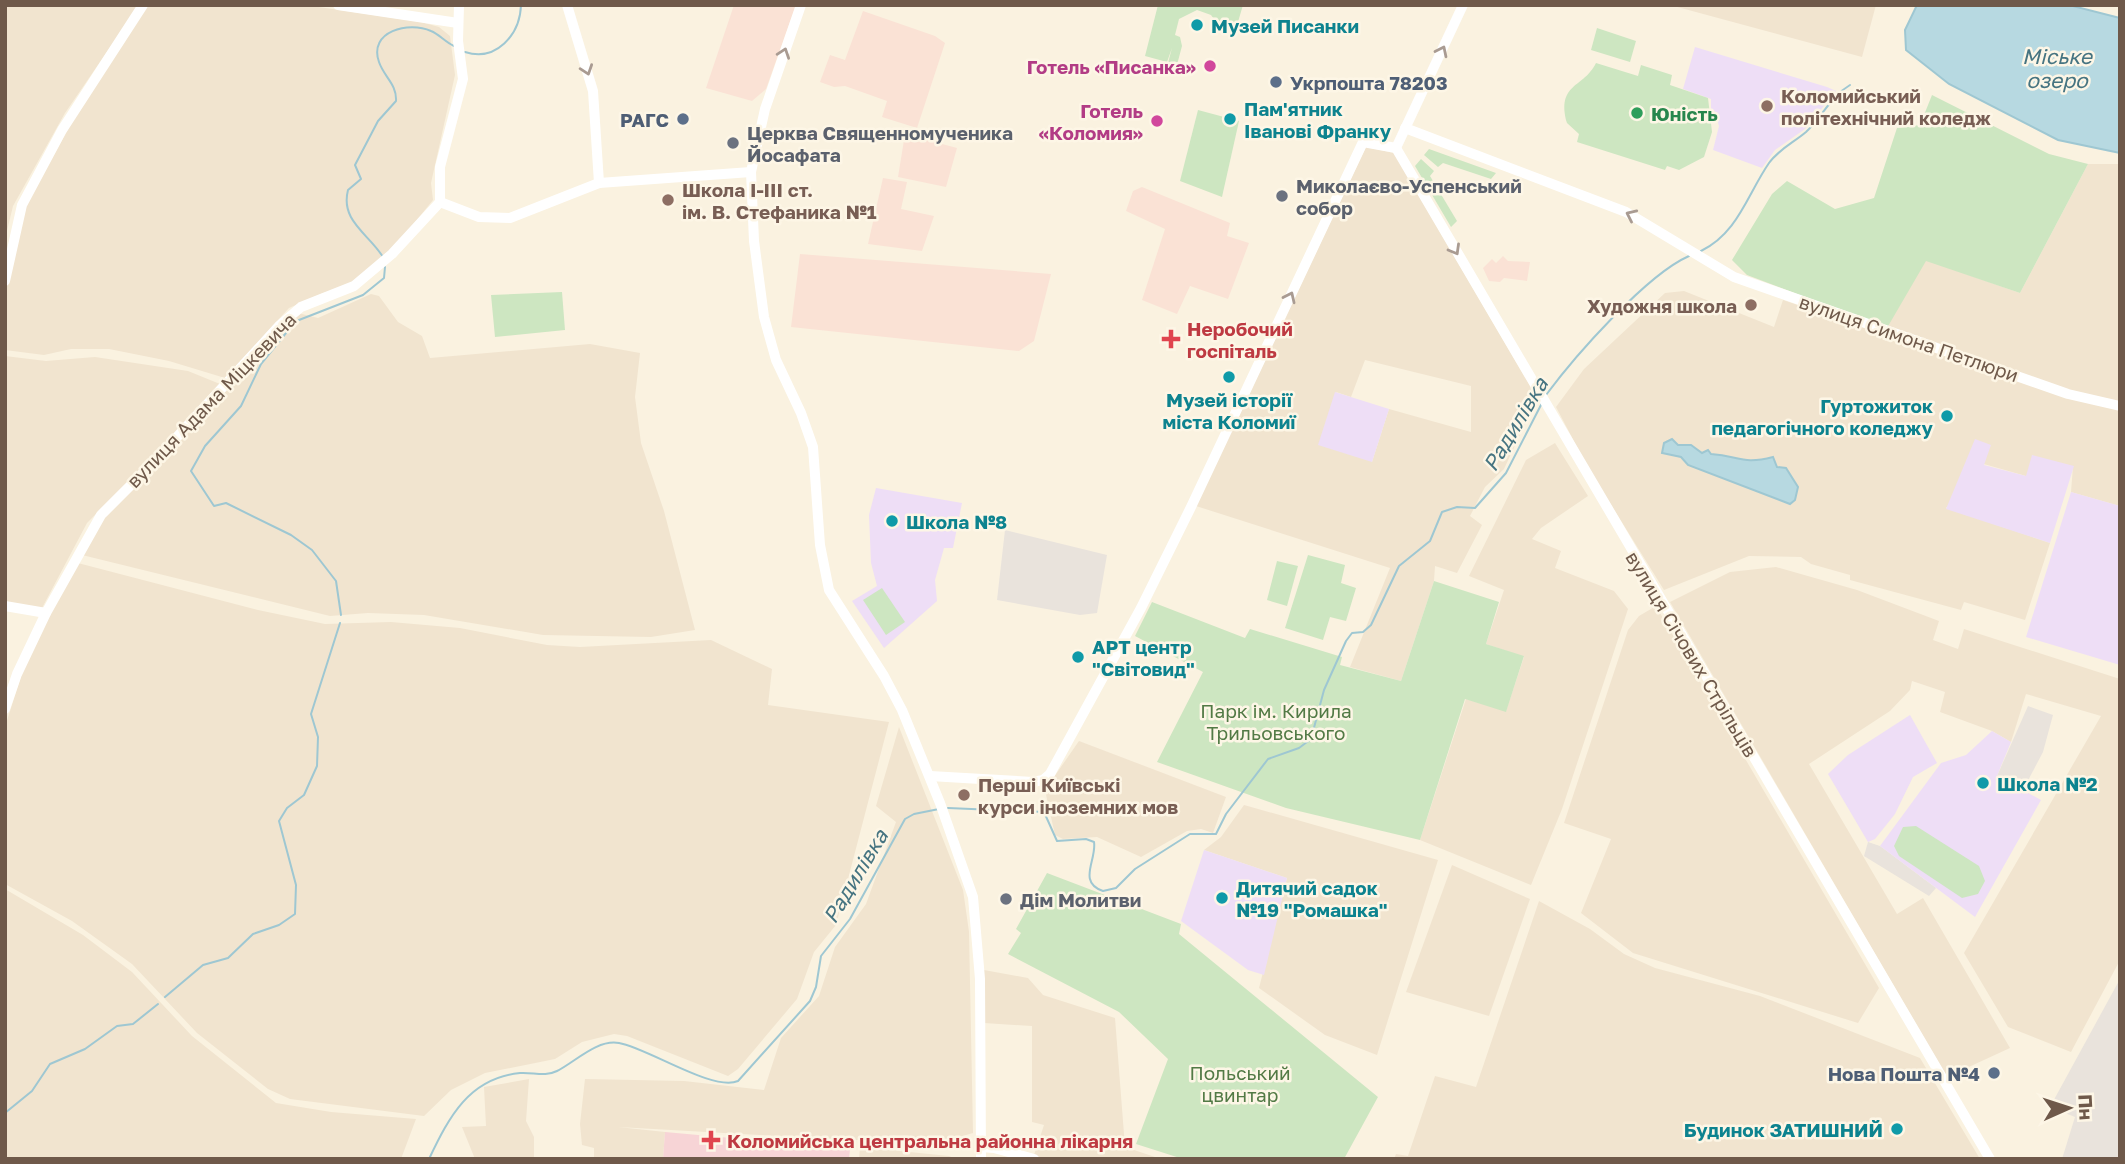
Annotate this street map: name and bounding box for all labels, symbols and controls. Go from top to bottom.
place label: Музей Писанки [1211,14,1359,37]
marker: Музей Писанки [1189,17,1205,33]
water label: Міське озеро [2022,43,2094,93]
one-way arrow [1433,46,1447,58]
one-way arrow [776,47,790,59]
place label: Готель «Писанка» [1027,55,1196,78]
marker: Готель «Писанка» [1202,58,1218,74]
one-way arrow [579,64,593,76]
place label: Укрпошта 78203 [1290,71,1448,94]
marker: Укрпошта 78203 [1268,74,1284,90]
place label: Коломийський політехнічний коледж [1781,84,1991,129]
place label: Пам'ятник Іванові Франку [1244,97,1392,142]
marker: Коломийський політехнічний коледж [1759,98,1775,114]
place label: Готель «Коломия» [1039,99,1144,144]
place label: Юність [1651,102,1718,125]
marker: Юність [1629,105,1645,121]
place label: РАГС [620,108,669,131]
marker: РАГС [675,111,691,127]
marker: Пам'ятник Іванові Франку [1222,111,1238,127]
marker: Готель «Коломия» [1149,113,1165,129]
place label: Церква Священномученика Йосафата [747,121,1013,166]
marker: Церква Священномученика Йосафата [725,135,741,151]
place label: Миколаєво-Успенський собор [1296,174,1522,219]
place label: Школа I-III ст. ім. В. Стефаника №1 [682,178,877,223]
marker: Миколаєво-Успенський собор [1274,188,1290,204]
marker: Школа I-III ст. ім. В. Стефаника №1 [660,192,676,208]
one-way arrow [1626,209,1638,223]
one-way arrow [1447,242,1460,255]
street label: вулиця Симона Петлюри [1796,290,2022,386]
one-way arrow [1282,291,1296,304]
place label: Художня школа [1587,294,1737,317]
marker: Художня школа [1743,297,1759,313]
street label: вулиця Адама Міцкевича [121,308,301,492]
place label: Неробочий госпіталь [1187,317,1293,362]
marker: Неробочий госпіталь [1161,329,1181,349]
marker: Музей історії міста Коломиї [1221,369,1237,385]
water label: Радилівка [1477,371,1554,476]
place label: Музей історії міста Коломиї [1163,388,1297,433]
place label: Гуртожиток педагогічного коледжу [1711,394,1934,439]
marker: Гуртожиток педагогічного коледжу [1939,408,1955,424]
place label: Школа №8 [906,510,1007,533]
marker: Школа №8 [884,513,900,529]
street label: вулиця Січових Стрільців [1621,547,1763,761]
place label: АРТ центр "Світовид" [1092,635,1195,680]
marker: АРТ центр "Світовид" [1070,649,1086,665]
park label: Парк ім. Кирила Трильовського [1200,699,1352,744]
place label: Школа №2 [1997,772,2098,795]
place label: Перші Київські курси іноземних мов [978,773,1178,818]
marker: Школа №2 [1975,775,1991,791]
marker: Перші Київські курси іноземних мов [956,787,972,803]
water label: Радилівка [817,823,894,928]
place label: Дитячий садок №19 "Ромашка" [1236,876,1387,921]
place label: Дім Молитви [1020,888,1141,911]
marker: Дитячий садок №19 "Ромашка" [1214,890,1230,906]
marker: Дім Молитви [998,891,1014,907]
park label: Польський цвинтар [1189,1061,1291,1106]
place label: Нова Пошта №4 [1828,1062,1980,1085]
marker: Нова Пошта №4 [1986,1065,2002,1081]
north arrow [2034,1073,2104,1143]
text: Пн [2074,1094,2099,1121]
place label: Будинок ЗАТИШНИЙ [1684,1118,1883,1141]
marker: Будинок ЗАТИШНИЙ [1889,1121,1905,1137]
place label: Коломийська центральна районна лікарня [727,1129,1133,1152]
marker: Коломийська центральна районна лікарня [701,1130,721,1150]

